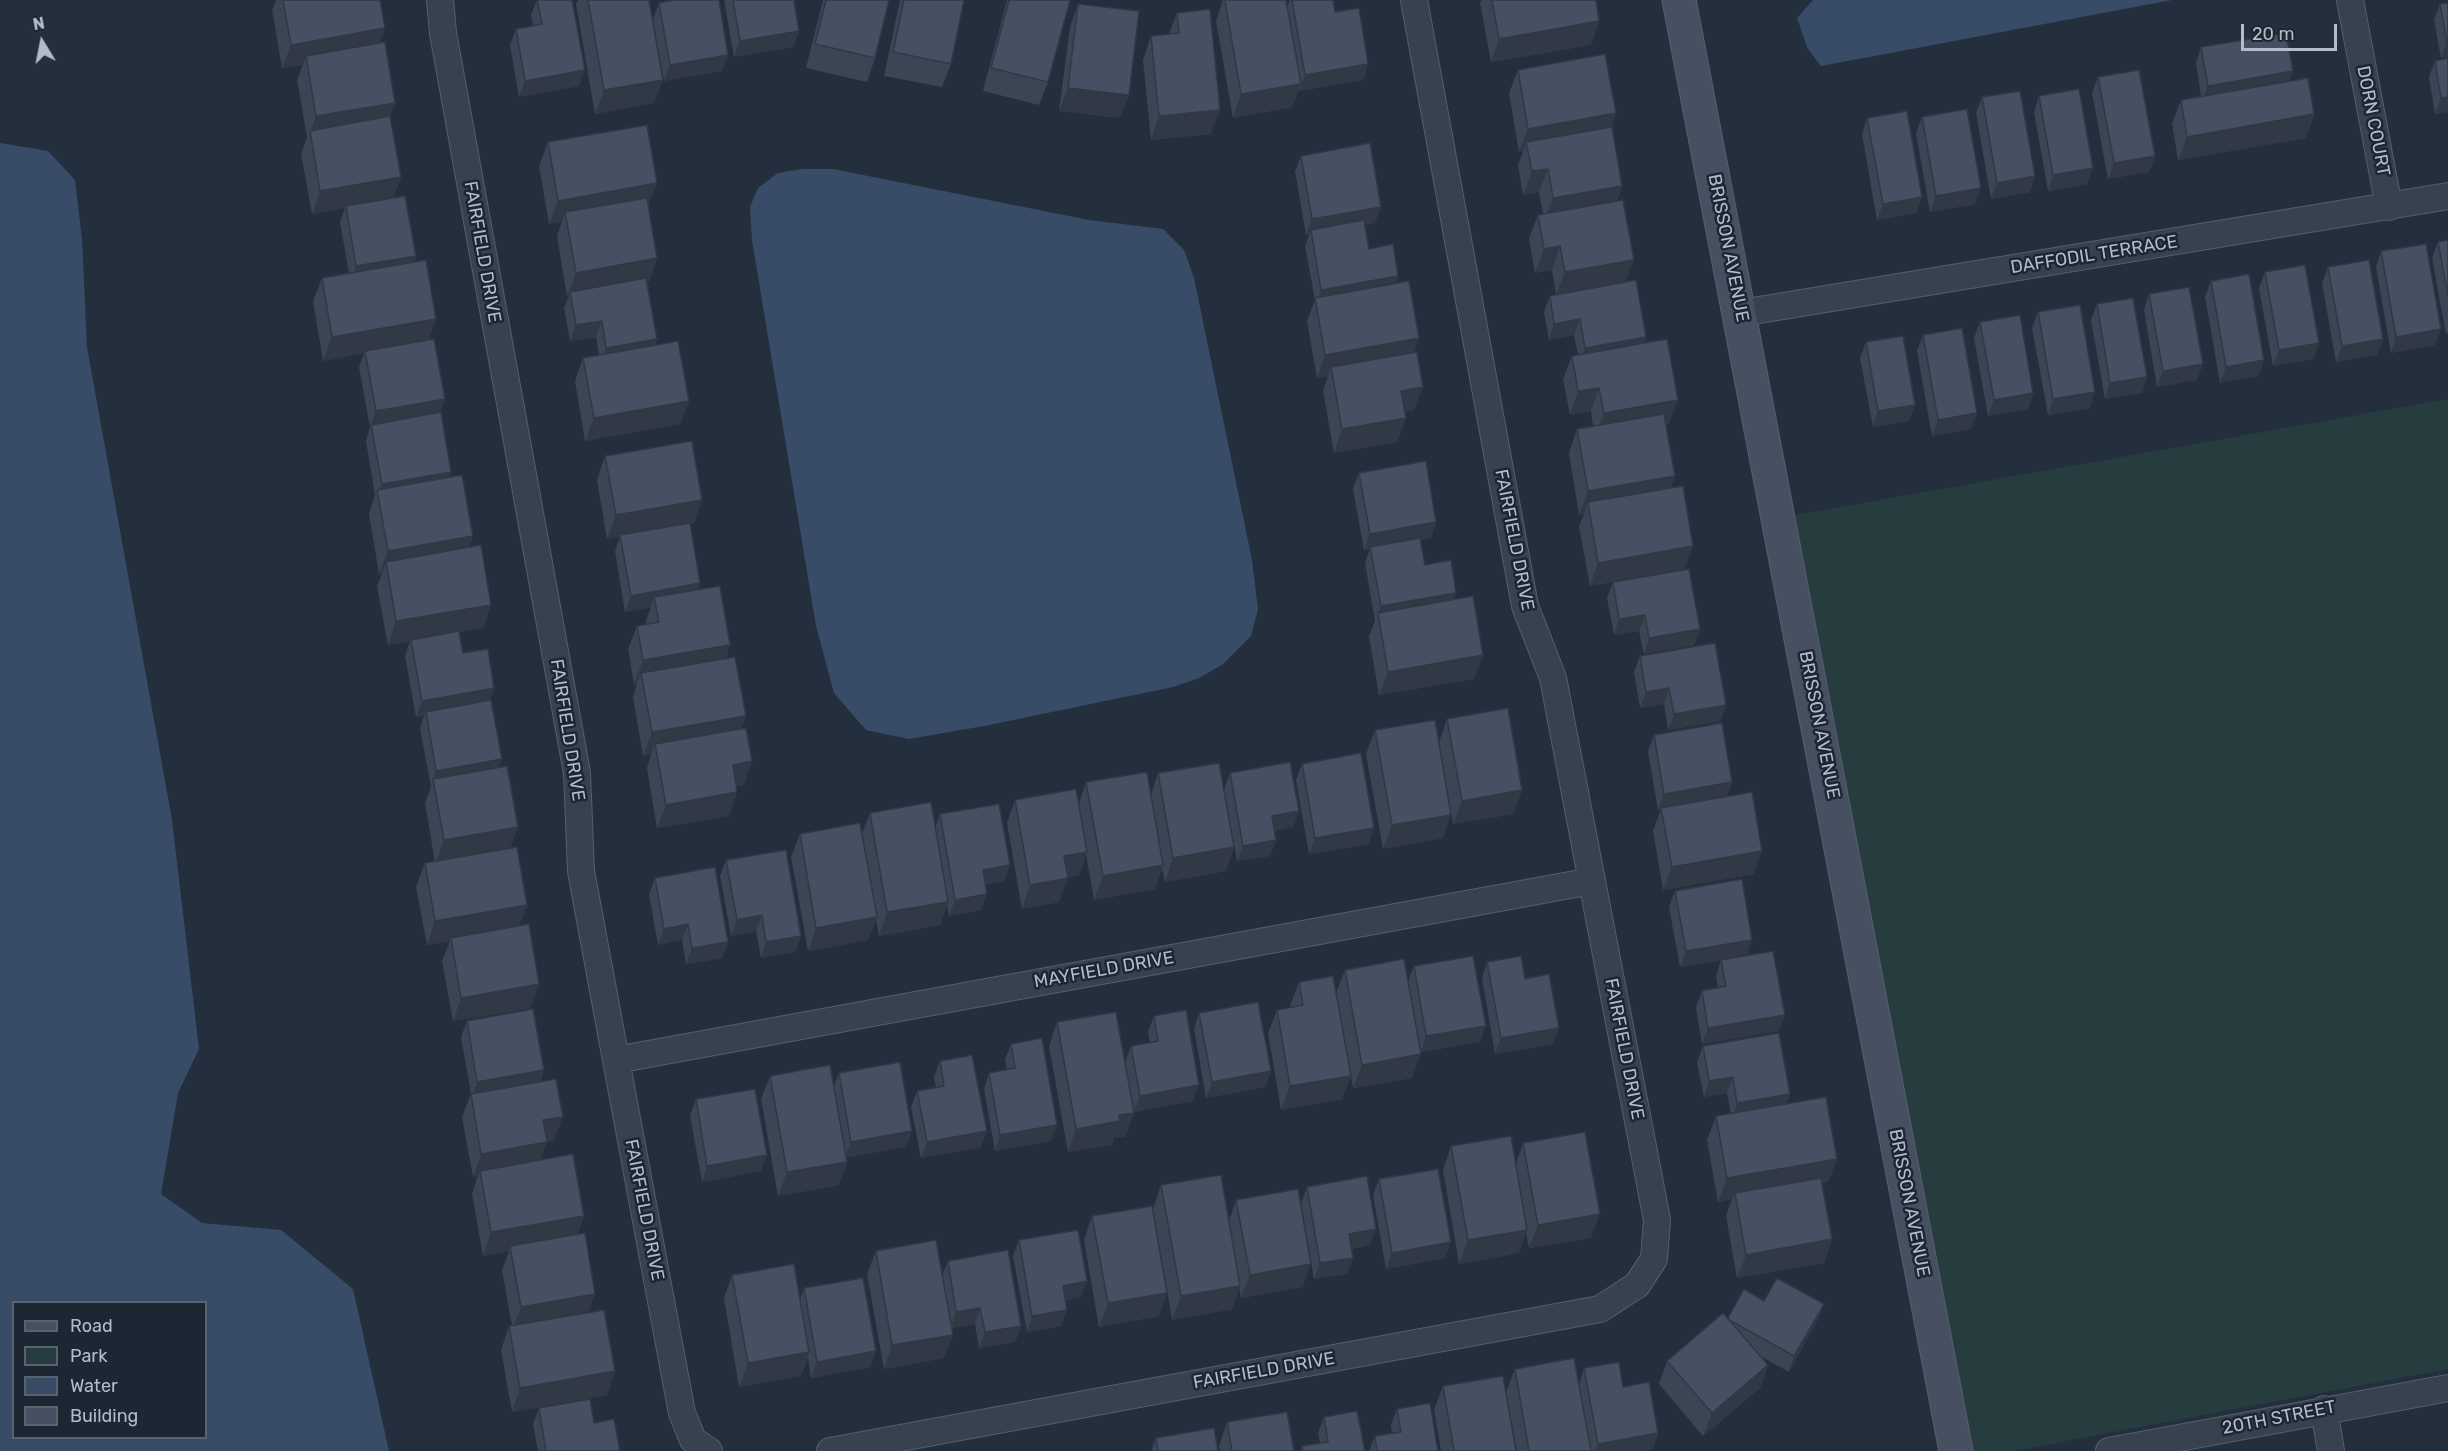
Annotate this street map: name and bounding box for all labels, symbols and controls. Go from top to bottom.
north arrow [12,12,72,72]
scale bar [2244,12,2340,50]
text: N [31,13,46,34]
text: 20 m [2252,23,2294,45]
street label: DORN COURT [2352,64,2394,178]
street label: BRISSON AVENUE [1703,172,1753,324]
street label: FAIRFIELD DRIVE [459,179,505,325]
street label: DAFFODIL TERRACE [2009,231,2179,279]
street label: FAIRFIELD DRIVE [1490,467,1538,613]
street label: BRISSON AVENUE [1794,649,1844,801]
street label: FAIRFIELD DRIVE [545,657,589,803]
street label: MAYFIELD DRIVE [1032,947,1176,993]
street label: FAIRFIELD DRIVE [1600,976,1648,1122]
street label: BRISSON AVENUE [1884,1127,1934,1279]
street label: FAIRFIELD DRIVE [620,1137,668,1283]
legend [12,1301,207,1439]
text: Road [70,1315,113,1337]
text: Park [70,1345,107,1367]
street label: FAIRFIELD DRIVE [1191,1348,1337,1394]
text: Water [70,1375,118,1397]
street label: 20TH STREET [2220,1396,2338,1440]
text: Building [70,1405,138,1427]

